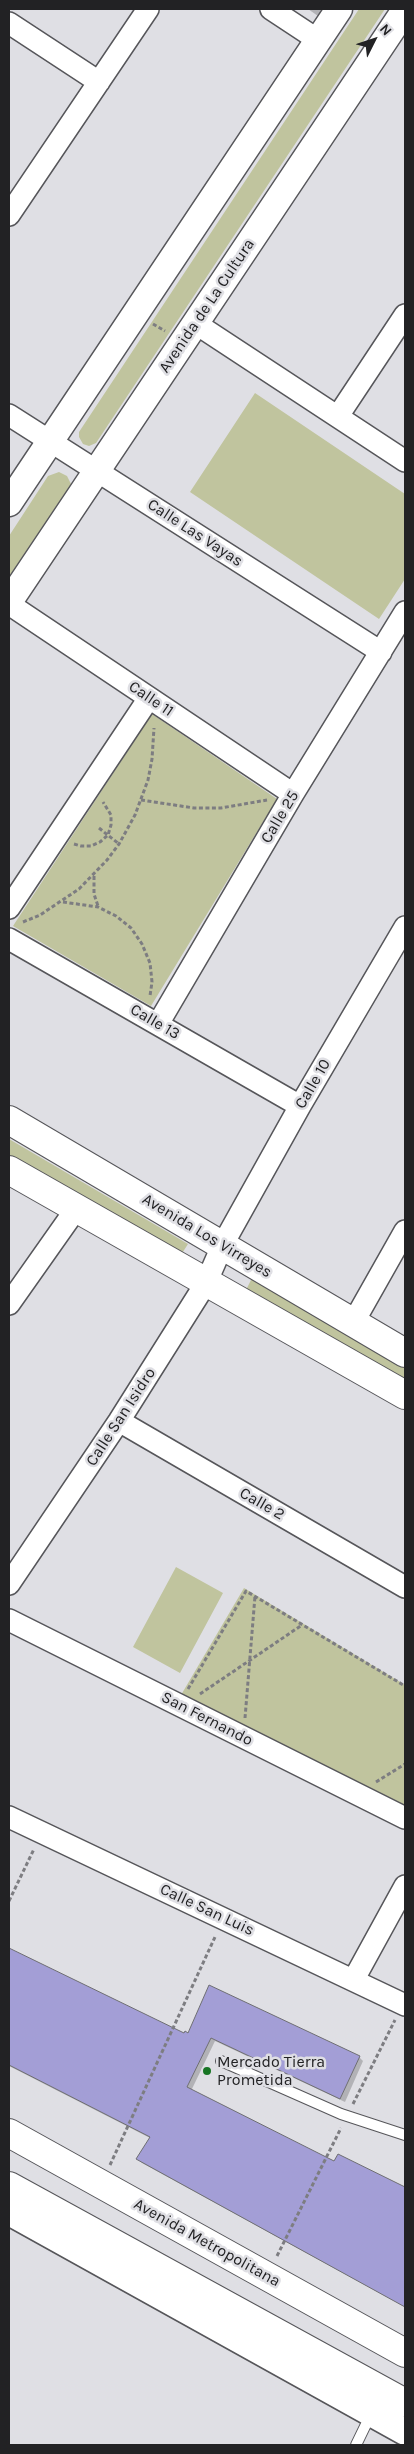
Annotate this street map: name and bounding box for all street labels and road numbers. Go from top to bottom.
street label: Avenida de La Cultura [155,235,259,377]
street label: Calle Las Vayas [144,495,246,571]
street label: Calle 11 [125,677,177,721]
street label: Calle 25 [257,787,303,847]
street label: Calle 13 [127,1000,183,1044]
street label: Calle 10 [291,1056,335,1112]
street label: Avenida Los Virreyes [139,1190,275,1282]
street label: Calle San Isidro [82,1364,160,1470]
street label: Calle 2 [236,1483,288,1525]
street label: San Fernando [158,1688,256,1750]
street label: Calle San Luis [157,1880,257,1940]
street label: Avenida Metropolitana [130,2195,284,2291]

